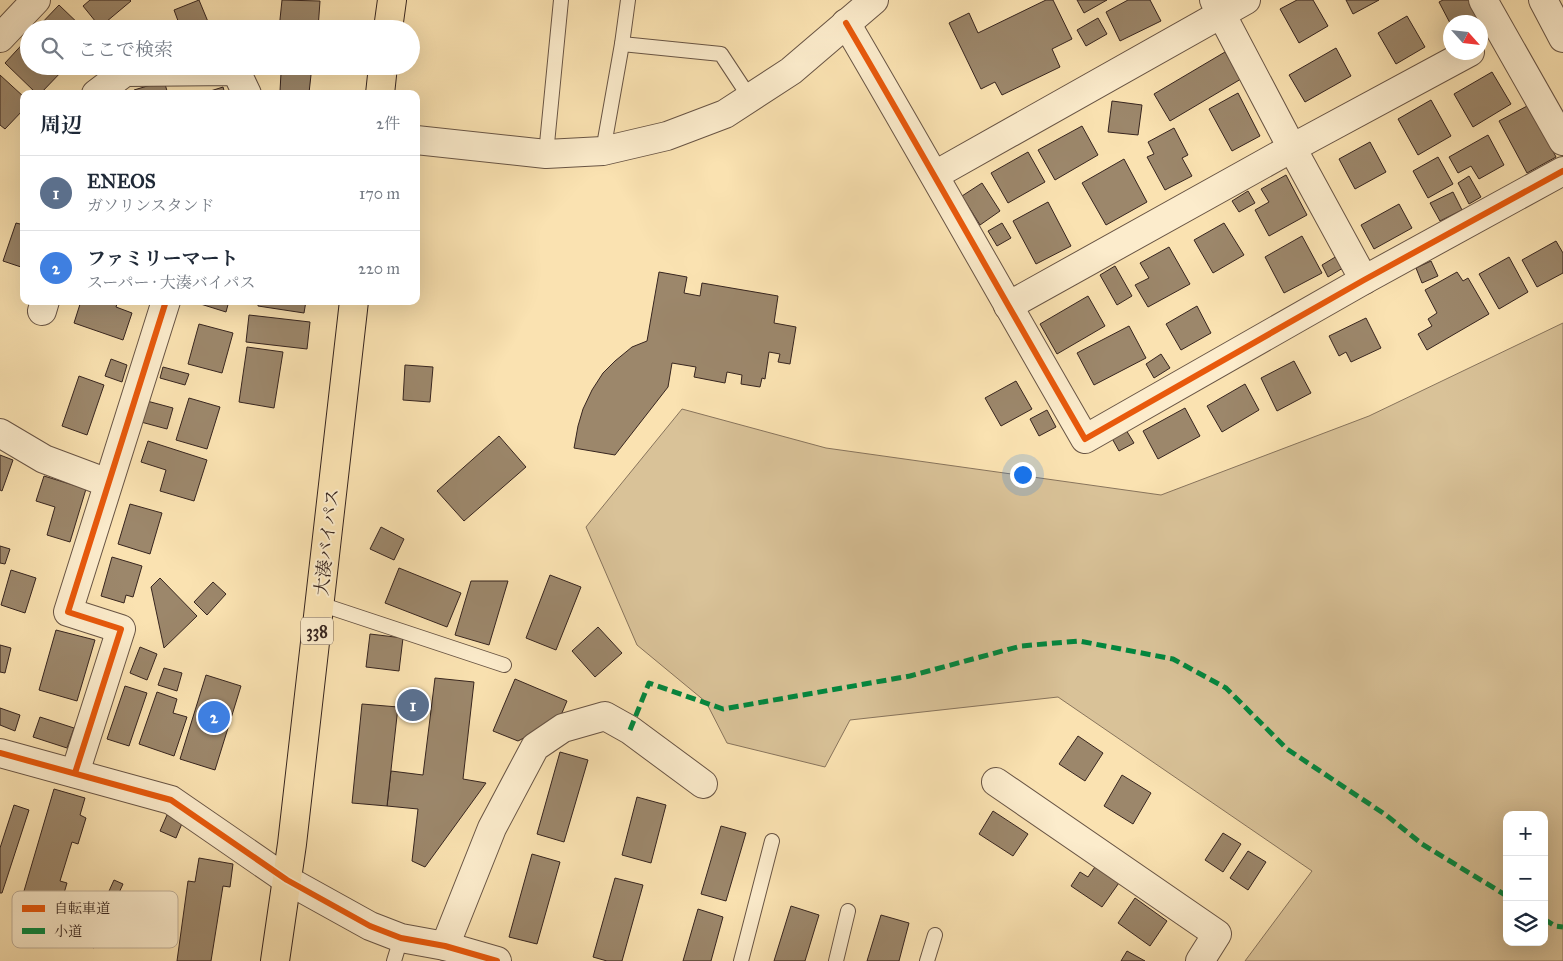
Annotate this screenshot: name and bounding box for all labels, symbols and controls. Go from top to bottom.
north arrow [1443,15,1488,60]
search box [20,20,420,75]
icon: search [38,34,66,62]
text: ここで検索 [78,38,173,61]
text: 周辺 [40,112,82,138]
text: 2件 [376,114,400,133]
text: ENEOS [87,170,156,193]
text: 1 [53,184,59,203]
text: 170 m [359,184,400,203]
text: ガソリンスタンド [87,196,215,215]
text: ファミリーマート [87,247,239,270]
text: 2 [52,259,60,278]
text: 220 m [358,259,400,278]
text: スーパー · 大湊バイパス [87,273,255,292]
your location [1010,462,1036,488]
street label: 大湊バイパス [310,487,344,597]
road number: 338 [301,618,333,644]
pin: 1 [397,686,429,724]
pin: 2 [198,698,230,736]
map controls [1503,811,1548,946]
button: + [1503,811,1548,856]
button: − [1503,856,1548,901]
legend [12,891,178,948]
text: 自転車道 [54,900,110,917]
button: layers [1503,901,1548,946]
text: 小道 [54,923,82,940]

